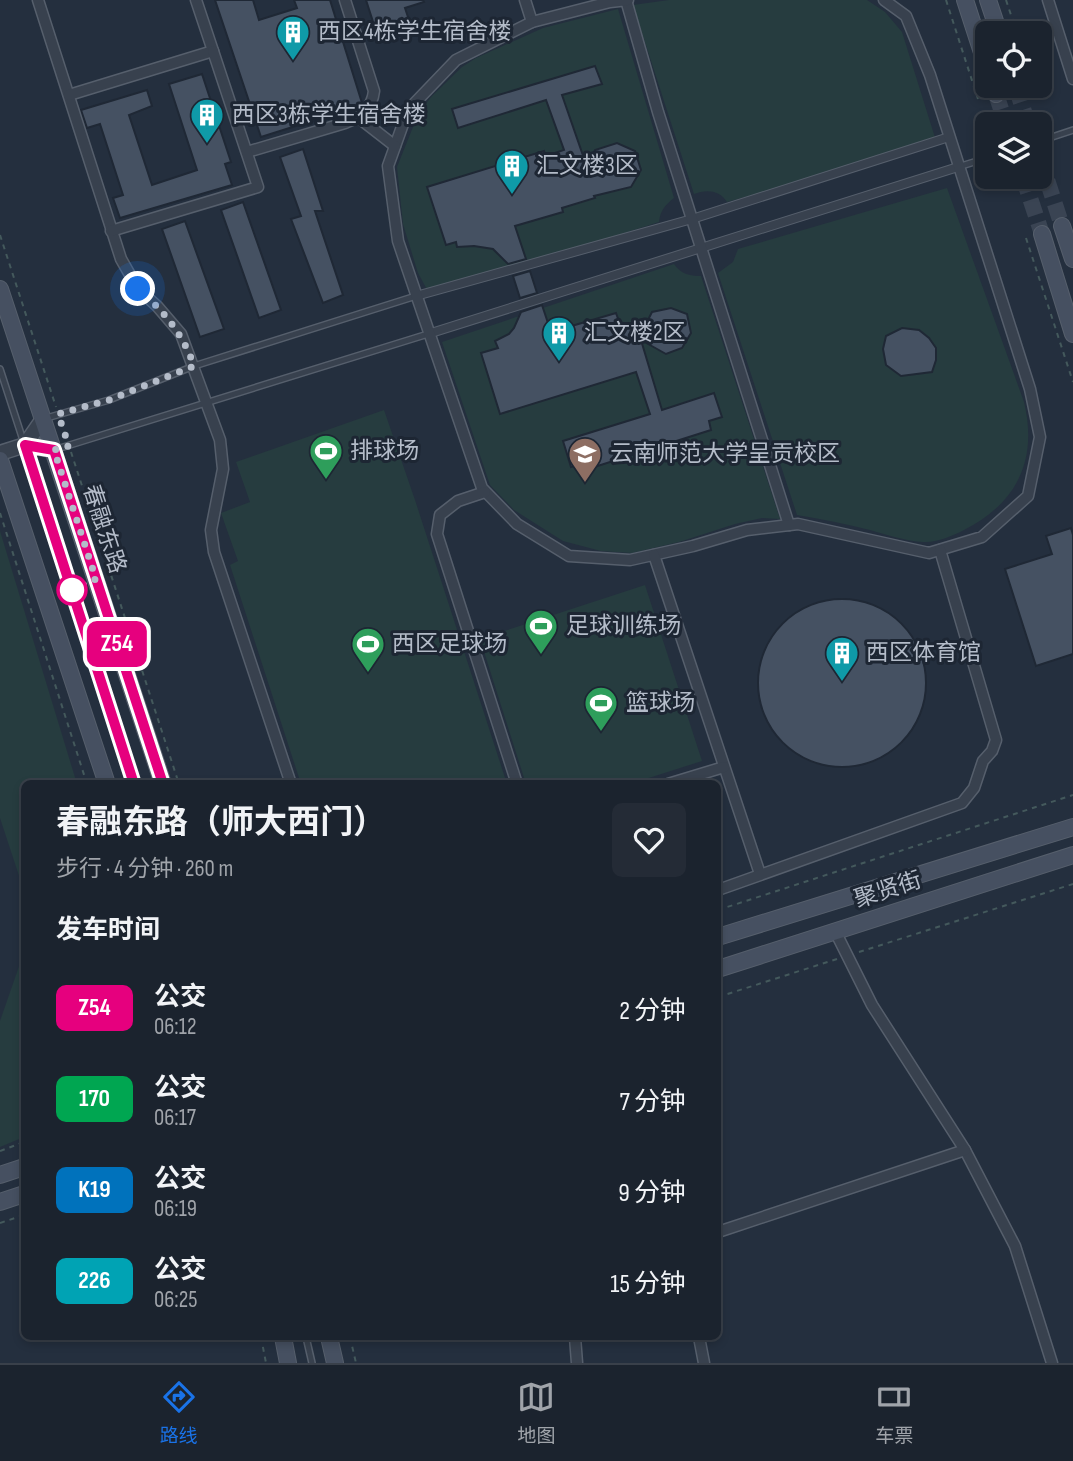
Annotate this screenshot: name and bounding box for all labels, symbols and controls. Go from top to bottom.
building icon: 西区4栋学生宿舍楼 [274,13,312,62]
place label: 西区4栋学生宿舍楼 [318,18,512,46]
map controls [975,21,1052,189]
button: locate [975,21,1052,98]
building icon: 西区3栋学生宿舍楼 [188,96,226,145]
place label: 西区3栋学生宿舍楼 [232,101,426,129]
button: layers [975,112,1052,189]
building icon: 汇文楼3区 [493,147,531,196]
place label: 汇文楼3区 [536,152,638,180]
your location [120,271,155,306]
building icon: 汇文楼2区 [540,314,578,363]
place label: 汇文楼2区 [584,319,685,347]
sports icon: 排球场 [307,432,345,481]
school or university icon: 云南师范大学呈贡校区 [566,435,604,484]
place label: 排球场 [350,437,419,465]
place label: 云南师范大学呈贡校区 [610,440,840,468]
street label: 春融东路 [76,481,132,577]
unlabelled marker [57,575,87,605]
sports icon: 足球训练场 [522,607,560,656]
place label: 足球训练场 [566,612,681,640]
line badge: Z54 [77,621,157,667]
sports icon: 西区足球场 [349,625,387,674]
text: Z54 [101,629,133,658]
place label: 西区足球场 [392,630,507,658]
building icon: 西区体育馆 [823,634,861,683]
place label: 西区体育馆 [866,639,981,667]
sports icon: 篮球场 [582,684,620,733]
place label: 篮球场 [626,689,695,717]
text: 春融东路（师大西门） [56,803,386,843]
button: heart [612,803,686,877]
text: 步行 · 4 分钟 · 260 m [56,855,233,883]
street label: 聚贤街 [851,866,925,914]
text: 发车时间 [56,915,160,946]
text: 公交 [154,982,206,1013]
text: Z54 [78,993,111,1022]
text: 2 分钟 [619,996,686,1027]
text: 06:12 [154,1013,196,1041]
text: 公交 [154,1073,206,1104]
text: 170 [79,1084,110,1113]
text: 7 分钟 [619,1087,686,1118]
text: 06:17 [154,1104,196,1132]
text: 公交 [154,1164,206,1195]
text: K19 [78,1175,111,1204]
text: 9 分钟 [618,1178,686,1209]
text: 06:19 [154,1195,197,1223]
text: 公交 [154,1255,206,1286]
text: 226 [78,1266,111,1295]
text: 15 分钟 [610,1269,686,1300]
text: 06:25 [154,1286,197,1314]
tab: 路线 [160,1378,198,1448]
tab: 地图 [517,1378,555,1448]
tab: 车票 [875,1378,913,1448]

